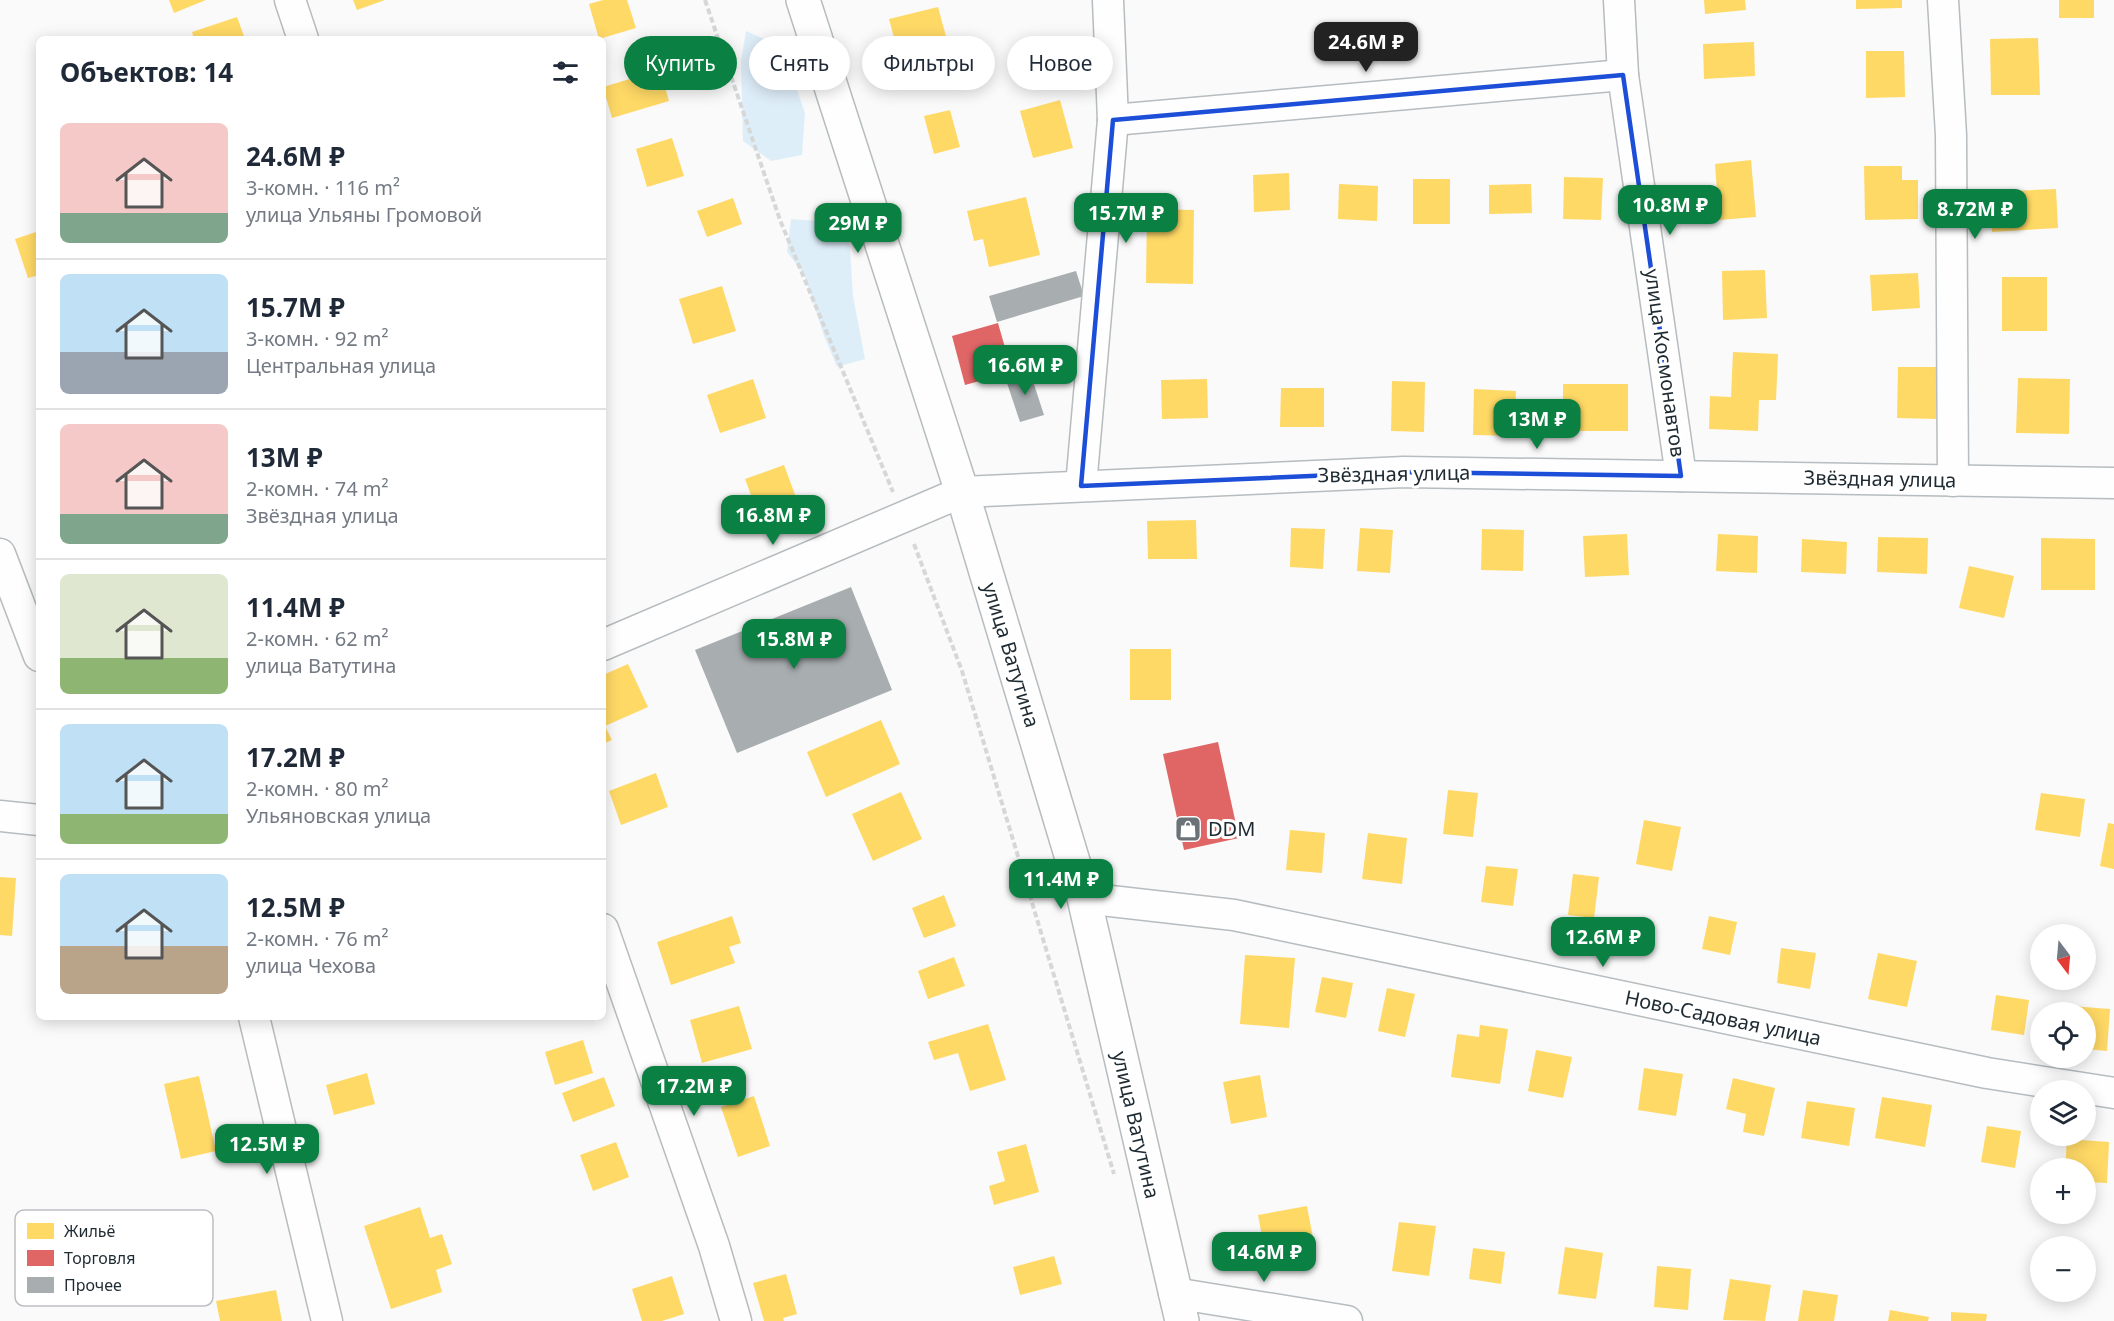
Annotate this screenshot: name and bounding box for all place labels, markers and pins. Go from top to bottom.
pin: 24.6M ₽ [1311,22,1421,73]
pin: 10.8M ₽ [1615,185,1725,236]
pin: 8.72M ₽ [1920,189,2030,240]
pin: 15.7M ₽ [1071,193,1181,244]
pin: 29M ₽ [816,203,900,254]
pin: 16.6M ₽ [970,345,1080,396]
pin: 13M ₽ [1495,399,1579,450]
pin: 16.8M ₽ [718,495,828,546]
pin: 15.8M ₽ [739,619,849,670]
shop icon: DDM [1173,814,1203,844]
place label: DDM [1208,815,1255,842]
pin: 11.4M ₽ [1006,859,1116,910]
pin: 12.6M ₽ [1548,917,1658,968]
pin: 17.2M ₽ [639,1066,749,1117]
pin: 12.5M ₽ [212,1124,322,1175]
pin: 14.6M ₽ [1209,1232,1319,1283]

